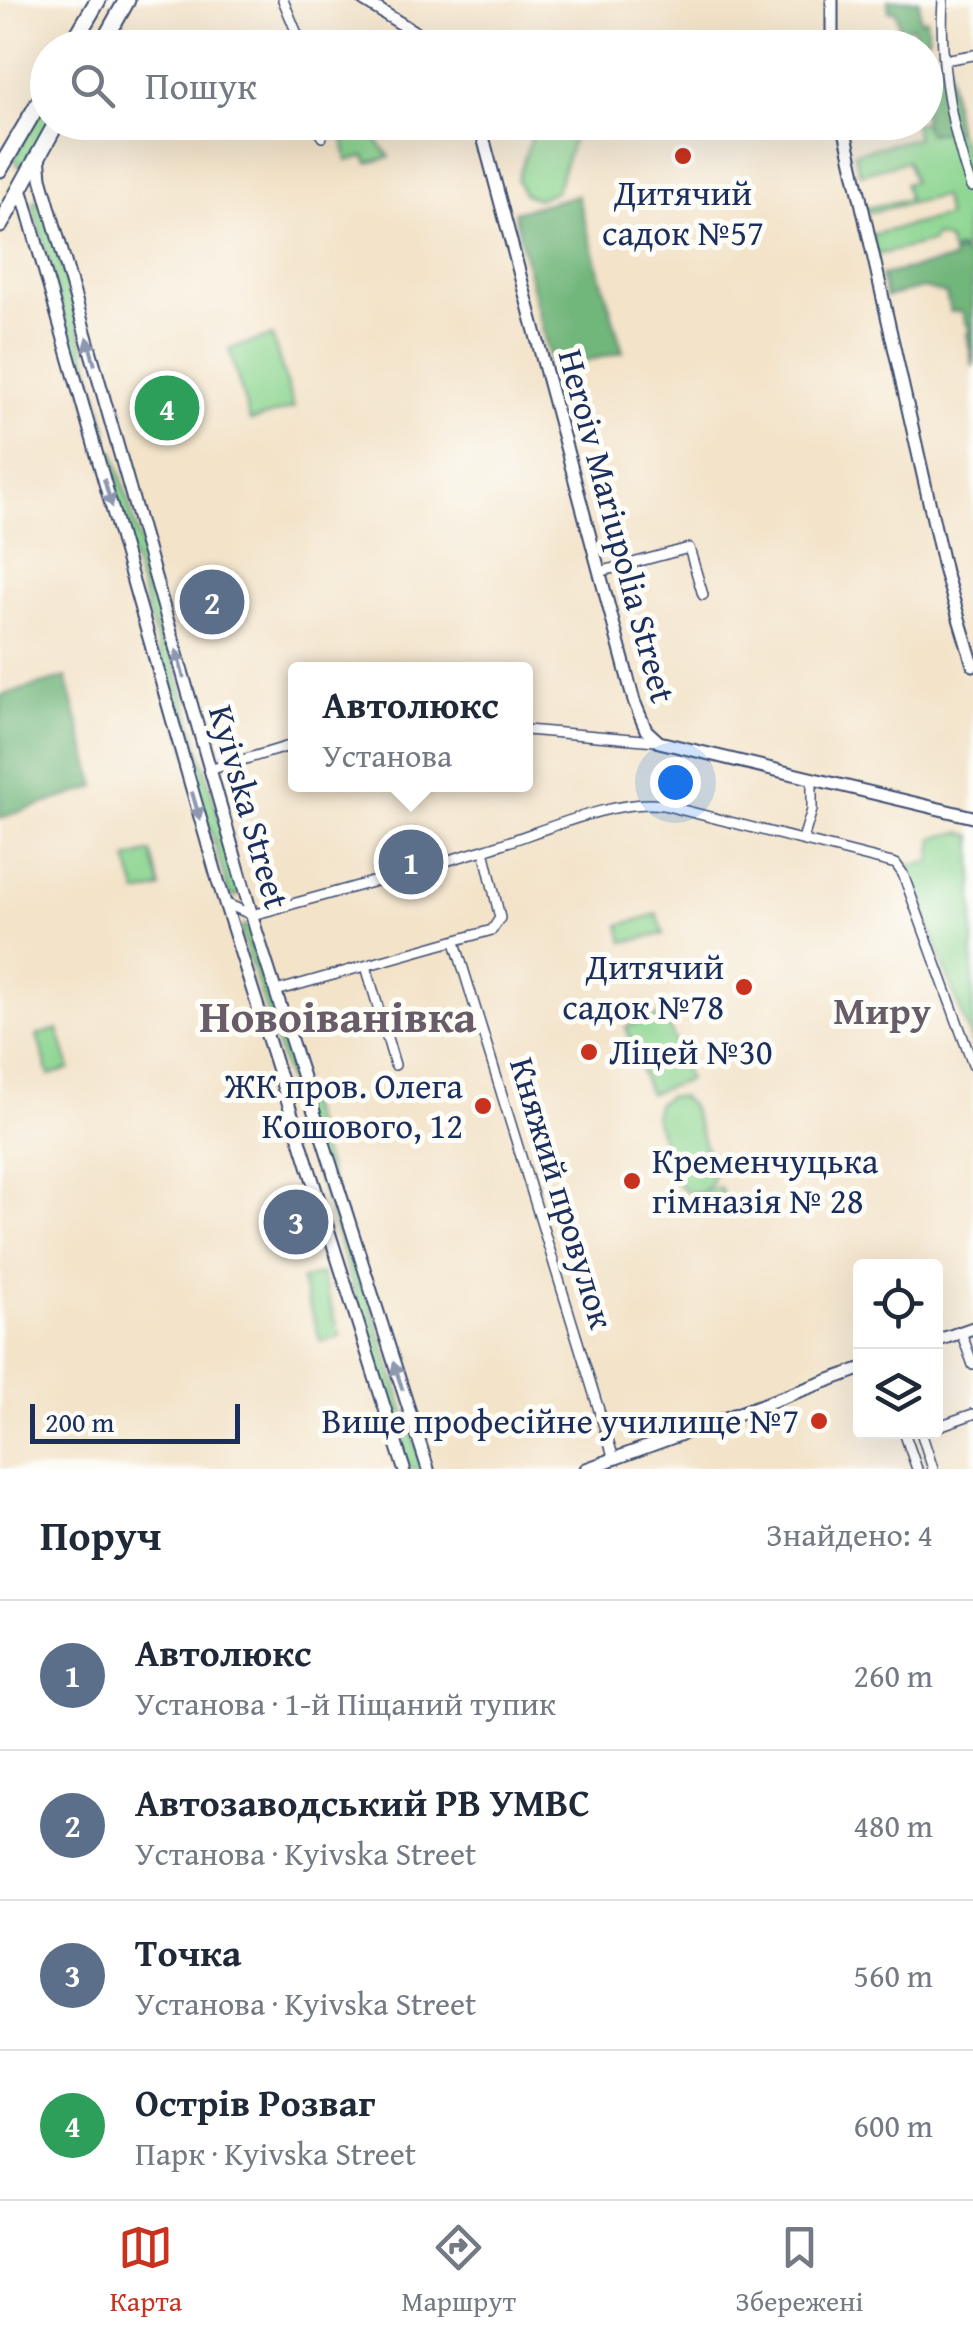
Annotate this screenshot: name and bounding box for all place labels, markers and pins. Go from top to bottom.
marker: Дитячий садок №57 [672,145,694,167]
place label: Дитячий садок №57 [602,167,764,258]
pin: 4 [134,370,200,446]
pin: 2 [180,564,244,640]
pin: 1 [378,824,444,900]
place label: Дитячий садок №78 [562,941,724,1032]
marker: Дитячий садок №78 [733,976,755,998]
place label: Ліцей №30 [609,1026,773,1077]
marker: Ліцей №30 [578,1041,600,1063]
place label: ЖК пров. Олега Кошового, 12 [224,1060,463,1151]
marker: ЖК пров. Олега Кошового, 12 [472,1095,494,1117]
place label: Кременчуцька гімназія № 28 [652,1135,879,1226]
marker: Кременчуцька гімназія № 28 [621,1170,643,1192]
pin: 3 [264,1184,328,1260]
place label: Вище професійне училище №7 [322,1395,799,1446]
marker: Вище професійне училище №7 [808,1410,830,1432]

